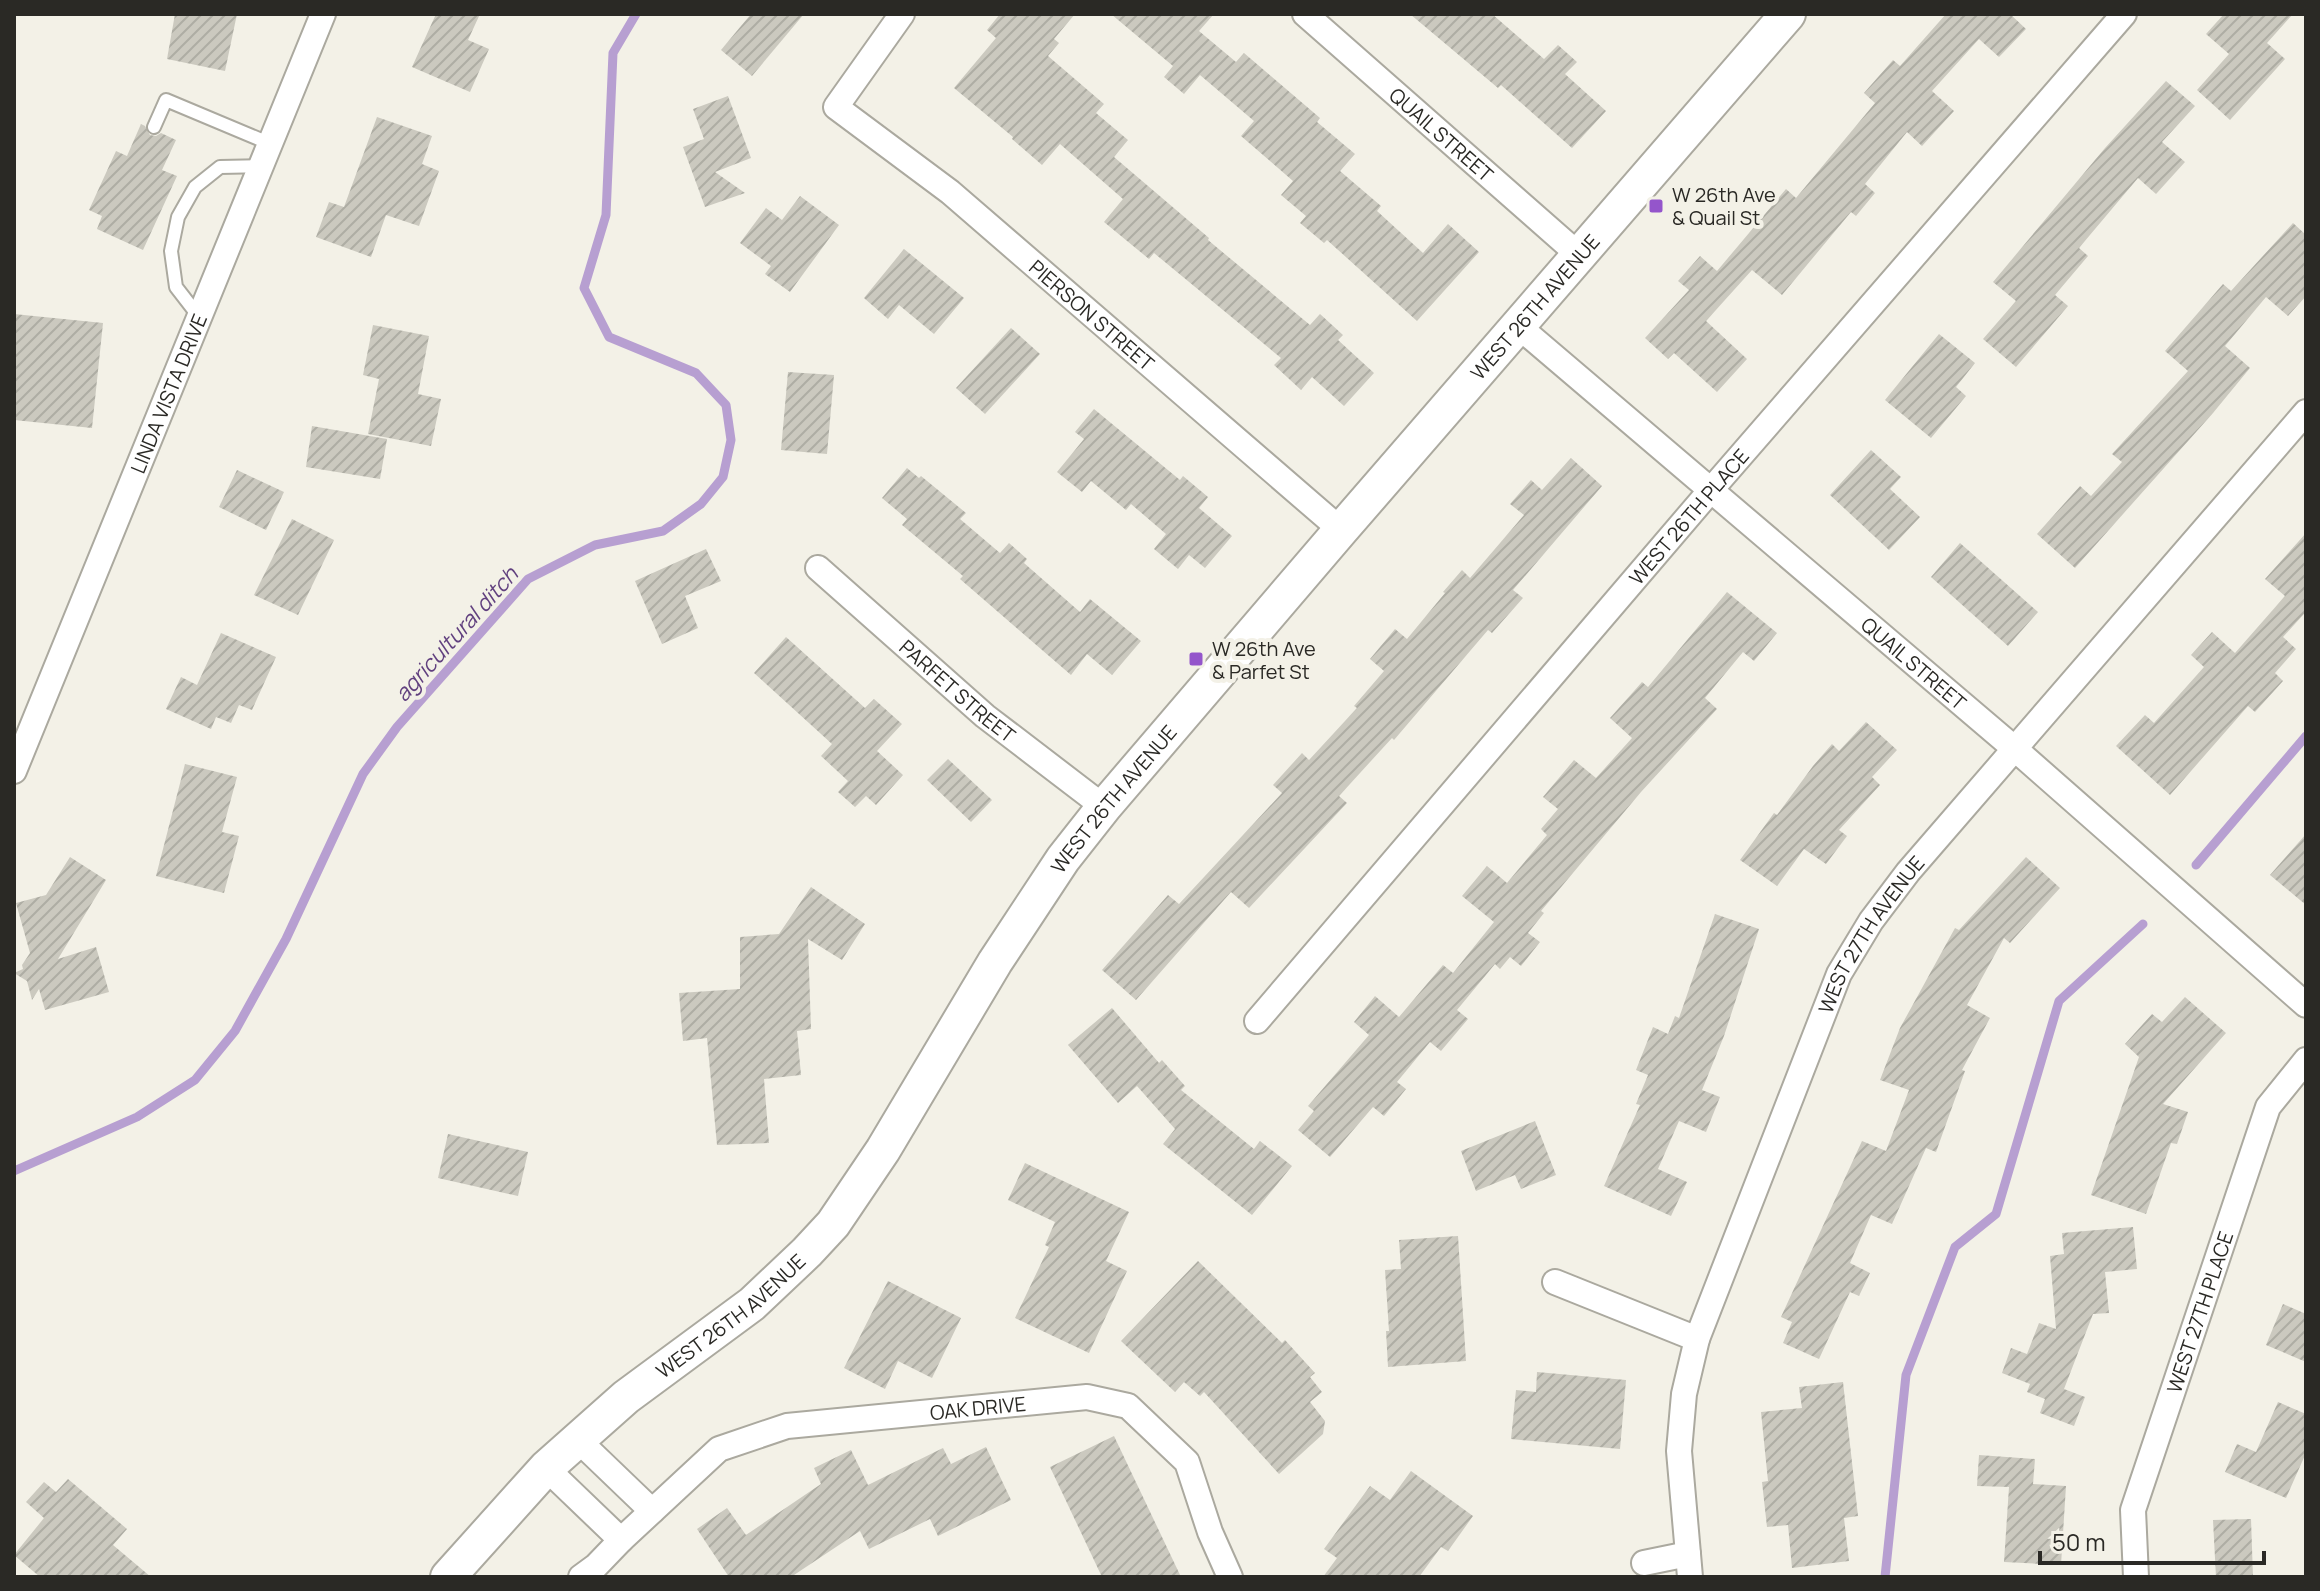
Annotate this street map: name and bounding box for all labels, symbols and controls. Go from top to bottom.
street label: QUAIL STREET [1384,81,1499,187]
place label: W 26th Ave & Quail St [1672,181,1776,231]
marker: W 26th Ave & Quail St [1647,197,1665,215]
street label: WEST 26TH AVENUE [1464,228,1605,385]
street label: PIERSON STREET [1024,253,1160,376]
street label: LINDA VISTA DRIVE [124,310,213,477]
street label: WEST 26TH PLACE [1623,443,1754,590]
water label: agricultural ditch [387,560,525,708]
street label: QUAIL STREET [1856,611,1972,716]
street label: PARFET STREET [894,633,1021,748]
place label: W 26th Ave & Parfet St [1212,635,1316,685]
marker: W 26th Ave & Parfet St [1187,650,1205,668]
street label: WEST 26TH AVENUE [1044,719,1182,878]
street label: WEST 27TH AVENUE [1812,850,1930,1017]
street label: WEST 27TH PLACE [2160,1228,2239,1396]
street label: WEST 26TH AVENUE [650,1247,811,1384]
street label: OAK DRIVE [929,1389,1027,1426]
scale bar [2040,1515,2264,1565]
text: 50 m [2052,1525,2106,1558]

